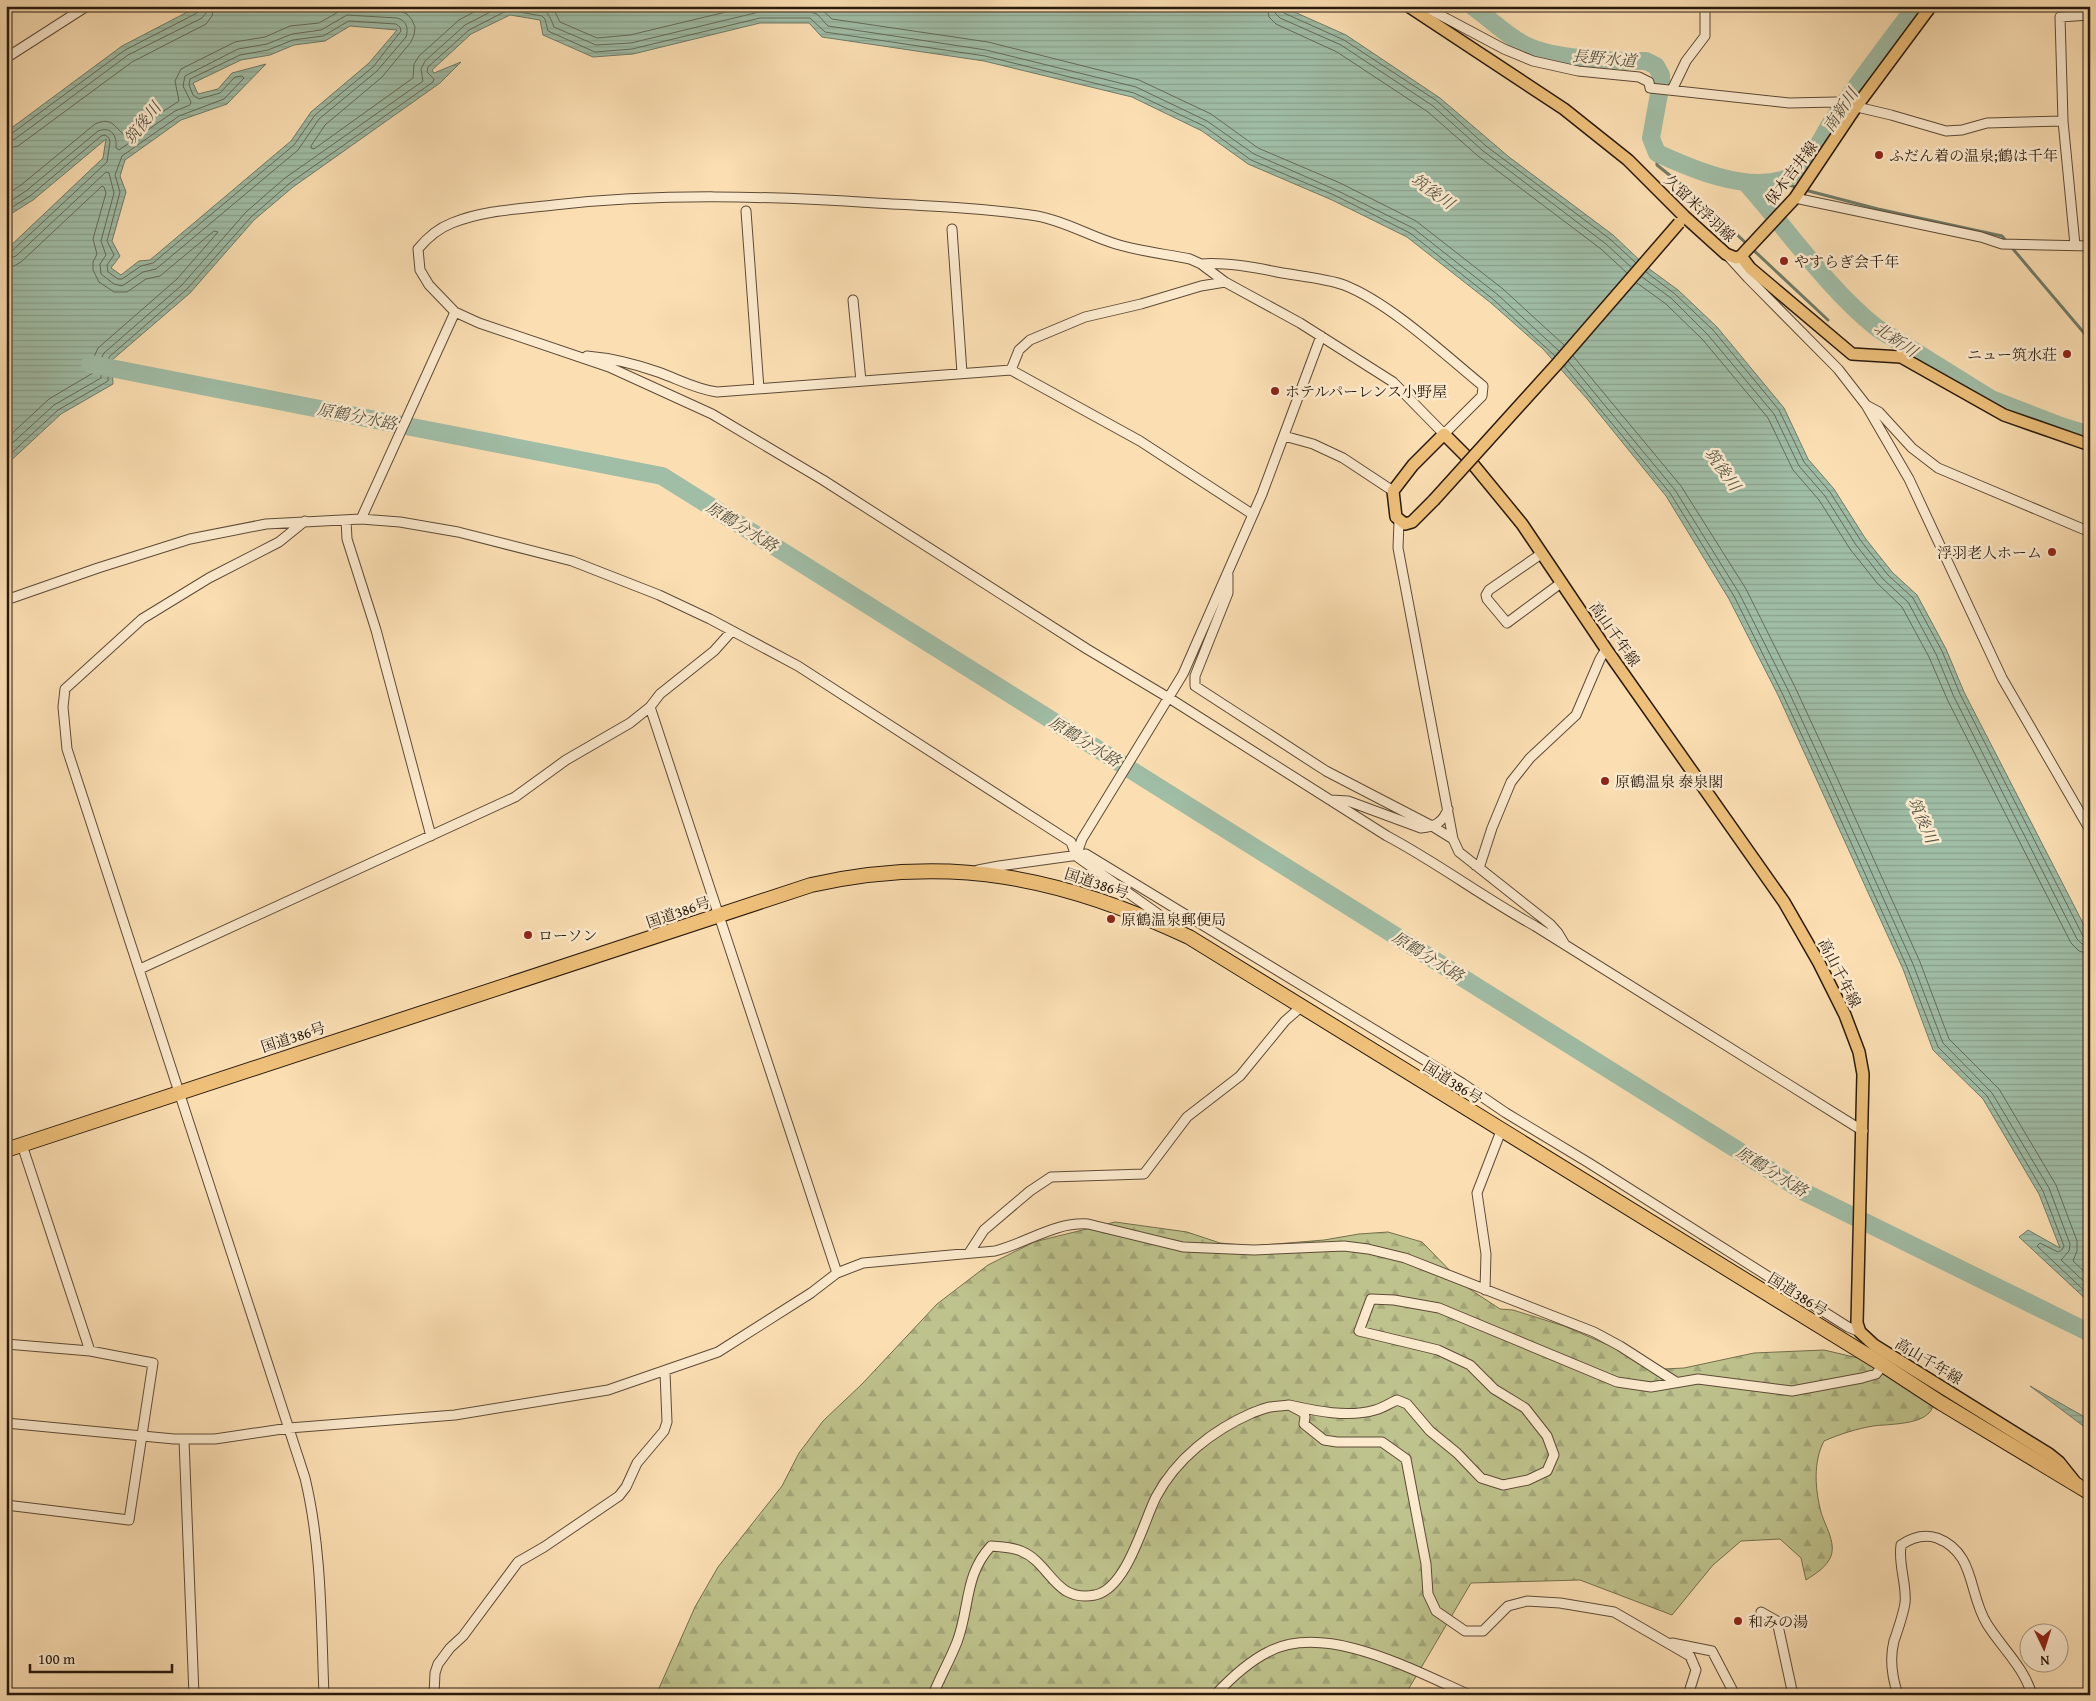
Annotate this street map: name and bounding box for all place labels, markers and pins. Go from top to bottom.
place label: ふだん着の温泉;鶴は千年 [1889,145,2058,166]
marker: ふだん着の温泉;鶴は千年 [1873,149,1885,161]
place label: やすらぎ会千年 [1794,251,1899,272]
marker: やすらぎ会千年 [1778,255,1790,267]
place label: ニュー筑水荘 [1967,344,2057,365]
marker: ニュー筑水荘 [2061,348,2073,360]
place label: ホテルパーレンス小野屋 [1285,381,1447,402]
marker: ホテルパーレンス小野屋 [1269,385,1281,397]
place label: 浮羽老人ホーム [1937,542,2042,563]
marker: 浮羽老人ホーム [2046,546,2058,558]
place label: 原鶴温泉 泰泉閣 [1615,771,1723,792]
marker: 原鶴温泉 泰泉閣 [1599,775,1611,787]
place label: 原鶴温泉郵便局 [1121,909,1226,930]
marker: 原鶴温泉郵便局 [1105,913,1117,925]
place label: ローソン [538,925,597,946]
marker: ローソン [522,929,534,941]
place label: 和みの湯 [1748,1611,1808,1632]
marker: 和みの湯 [1732,1615,1744,1627]

